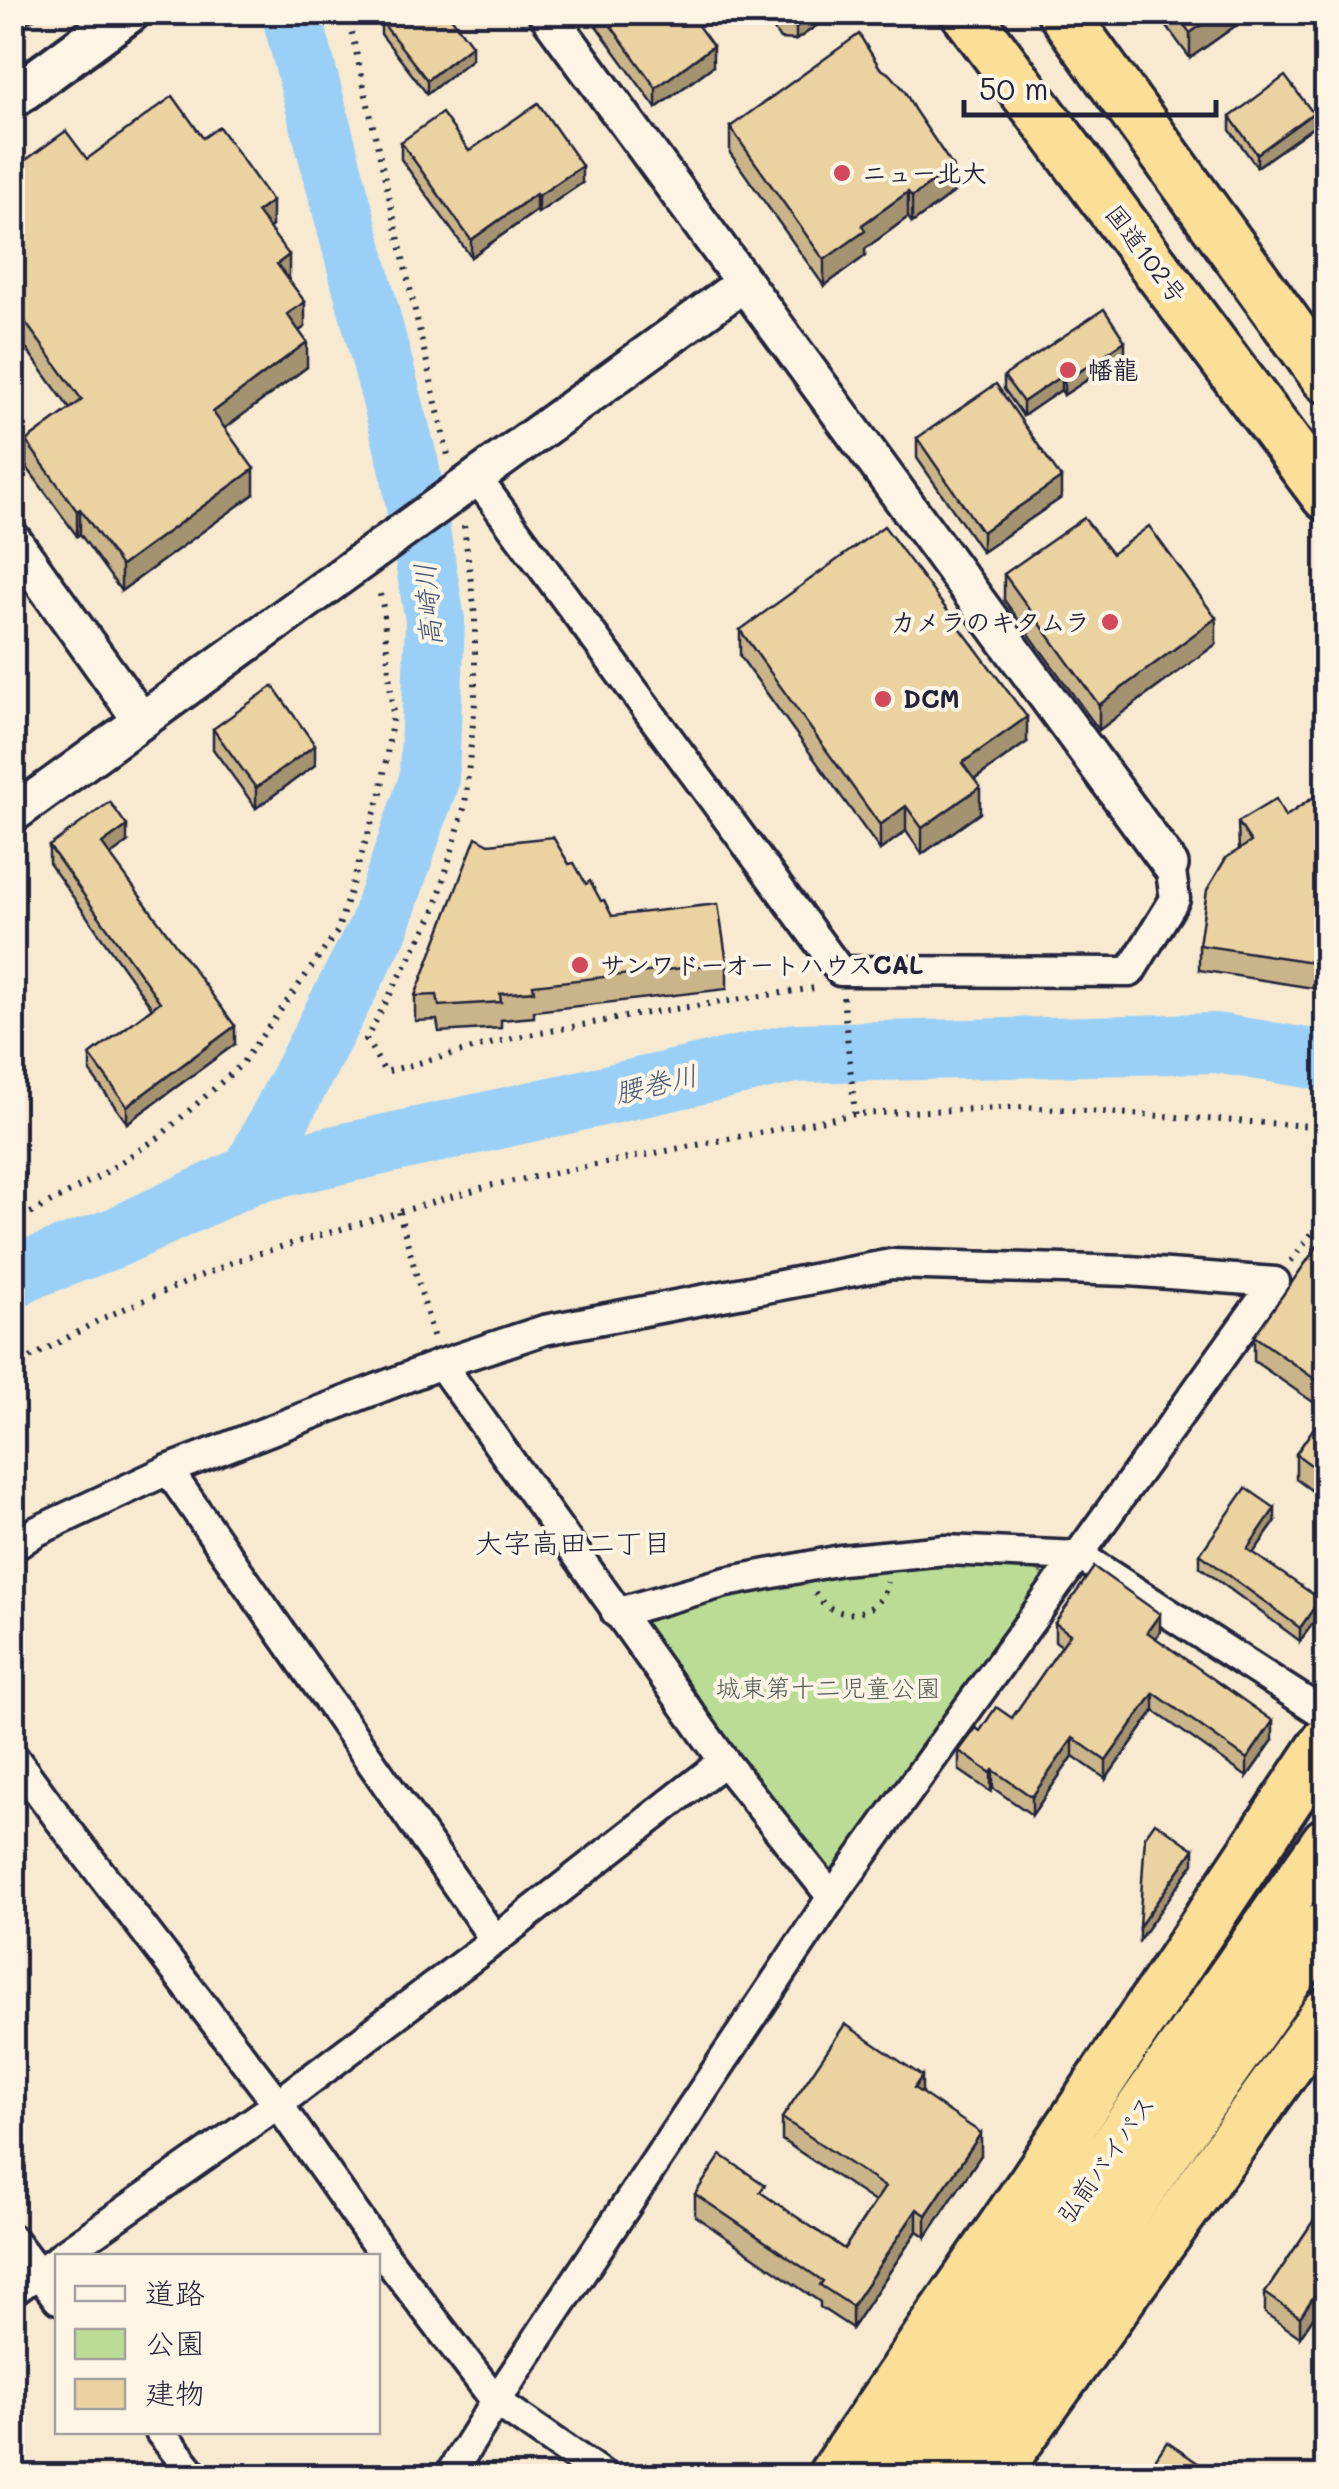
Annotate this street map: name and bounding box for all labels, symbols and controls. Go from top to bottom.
scale bar [964,55,1216,117]
text: 50 m [979,68,1049,108]
place label: ニュー北大 [862,156,987,188]
marker: ニュー北大 [831,162,853,184]
street label: 国道102号 [1099,198,1194,309]
place label: 幡龍 [1088,353,1138,385]
marker: 幡龍 [1057,359,1079,381]
water label: 高崎川 [405,562,449,649]
place label: カメラのキタムラ [890,605,1090,637]
marker: カメラのキタムラ [1099,611,1121,633]
place label: DCM [903,682,960,714]
marker: DCM [872,688,894,710]
place label: サンワドーオートハウスCAL [600,948,923,980]
marker: サンワドーオートハウスCAL [569,954,591,976]
water label: 腰巻川 [611,1056,701,1110]
district label: 大字高田二丁目 [475,1524,671,1560]
park label: 城東第十二児童公園 [715,1671,941,1703]
street label: 弘前バイパス [1049,2088,1161,2229]
legend [55,2254,380,2434]
text: 道路 [145,2272,205,2312]
text: 公園 [145,2322,205,2362]
text: 建物 [145,2372,205,2412]

